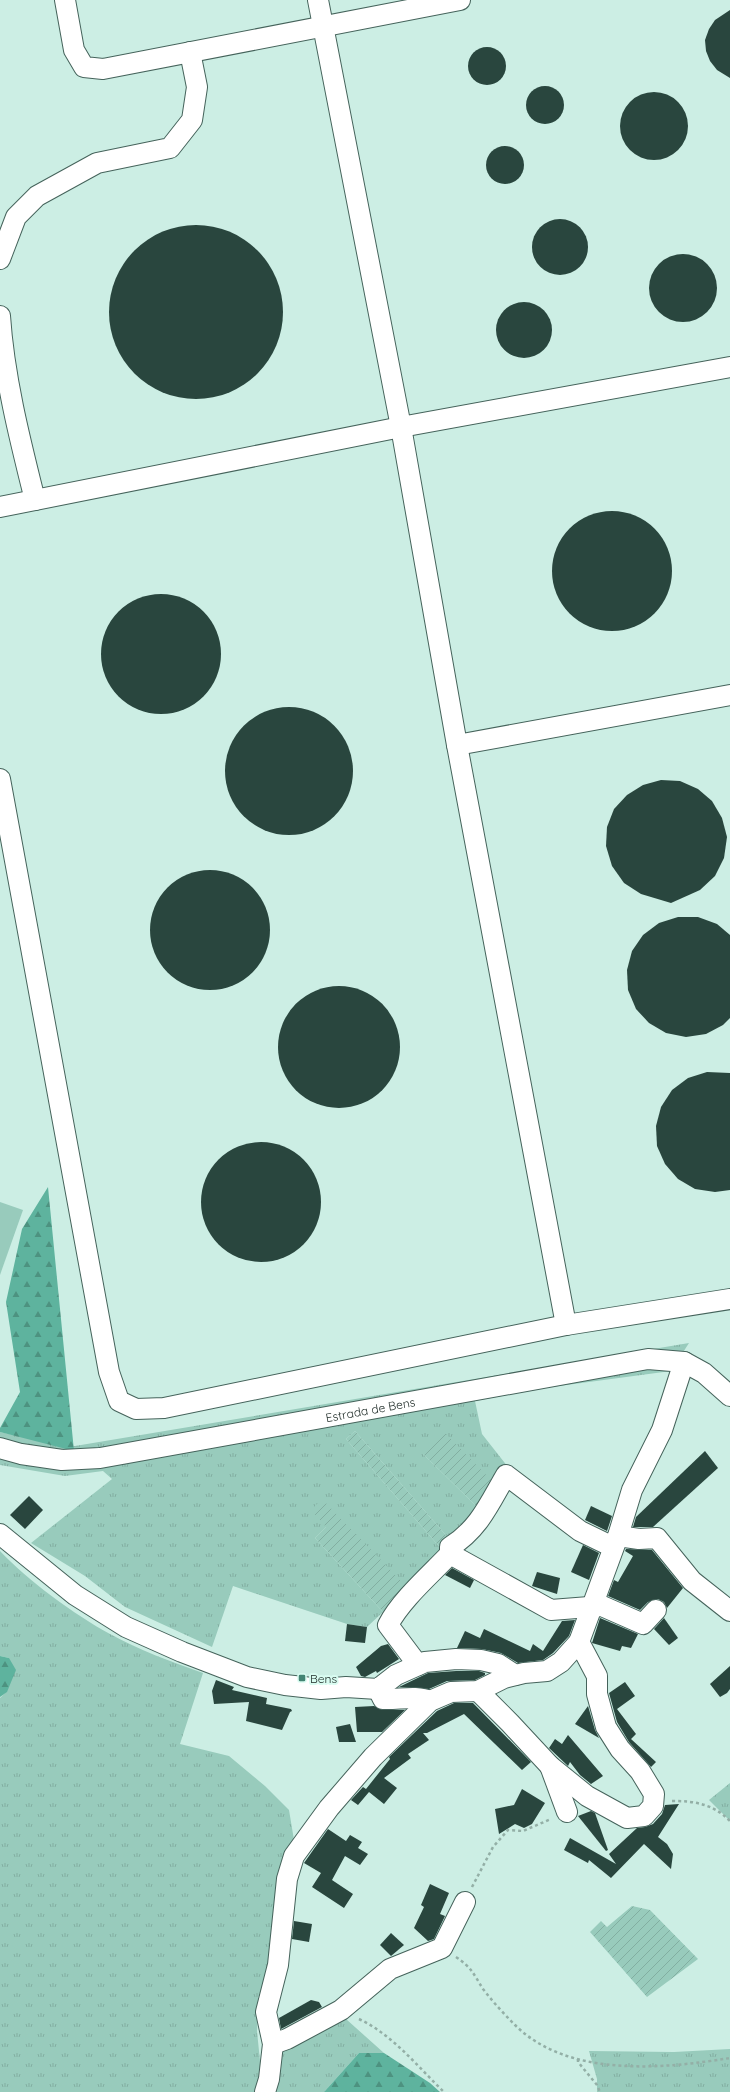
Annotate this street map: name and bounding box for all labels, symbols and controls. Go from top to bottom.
street label: Estrada de Bens [324,1394,417,1425]
place label: Bens [310,1671,338,1686]
marker: Bens [297,1673,307,1683]

